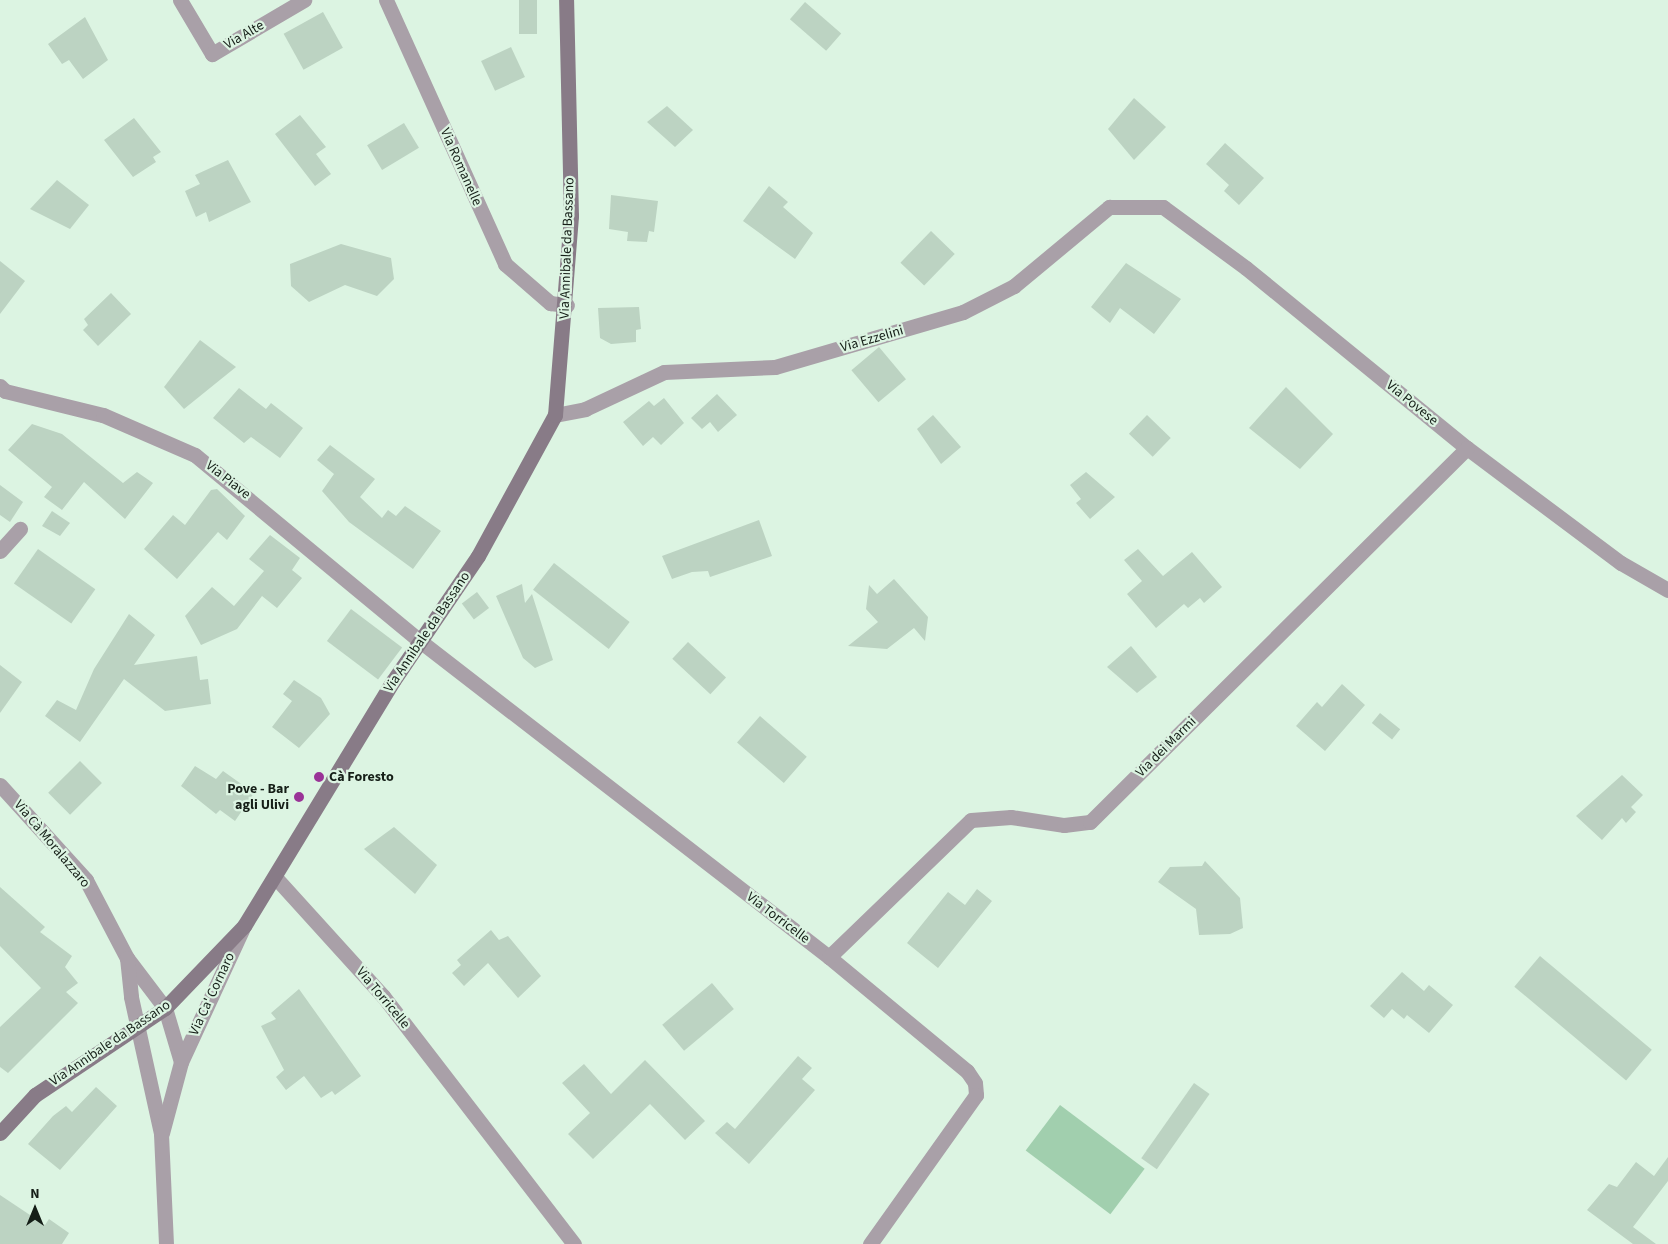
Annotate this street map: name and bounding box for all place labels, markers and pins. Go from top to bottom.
place label: Cà Foresto [329,769,394,785]
marker: Cà Foresto [313,771,325,783]
place label: Pove - Bar agli Ulivi [227,781,289,814]
marker: Pove - Bar agli Ulivi [293,791,305,803]

